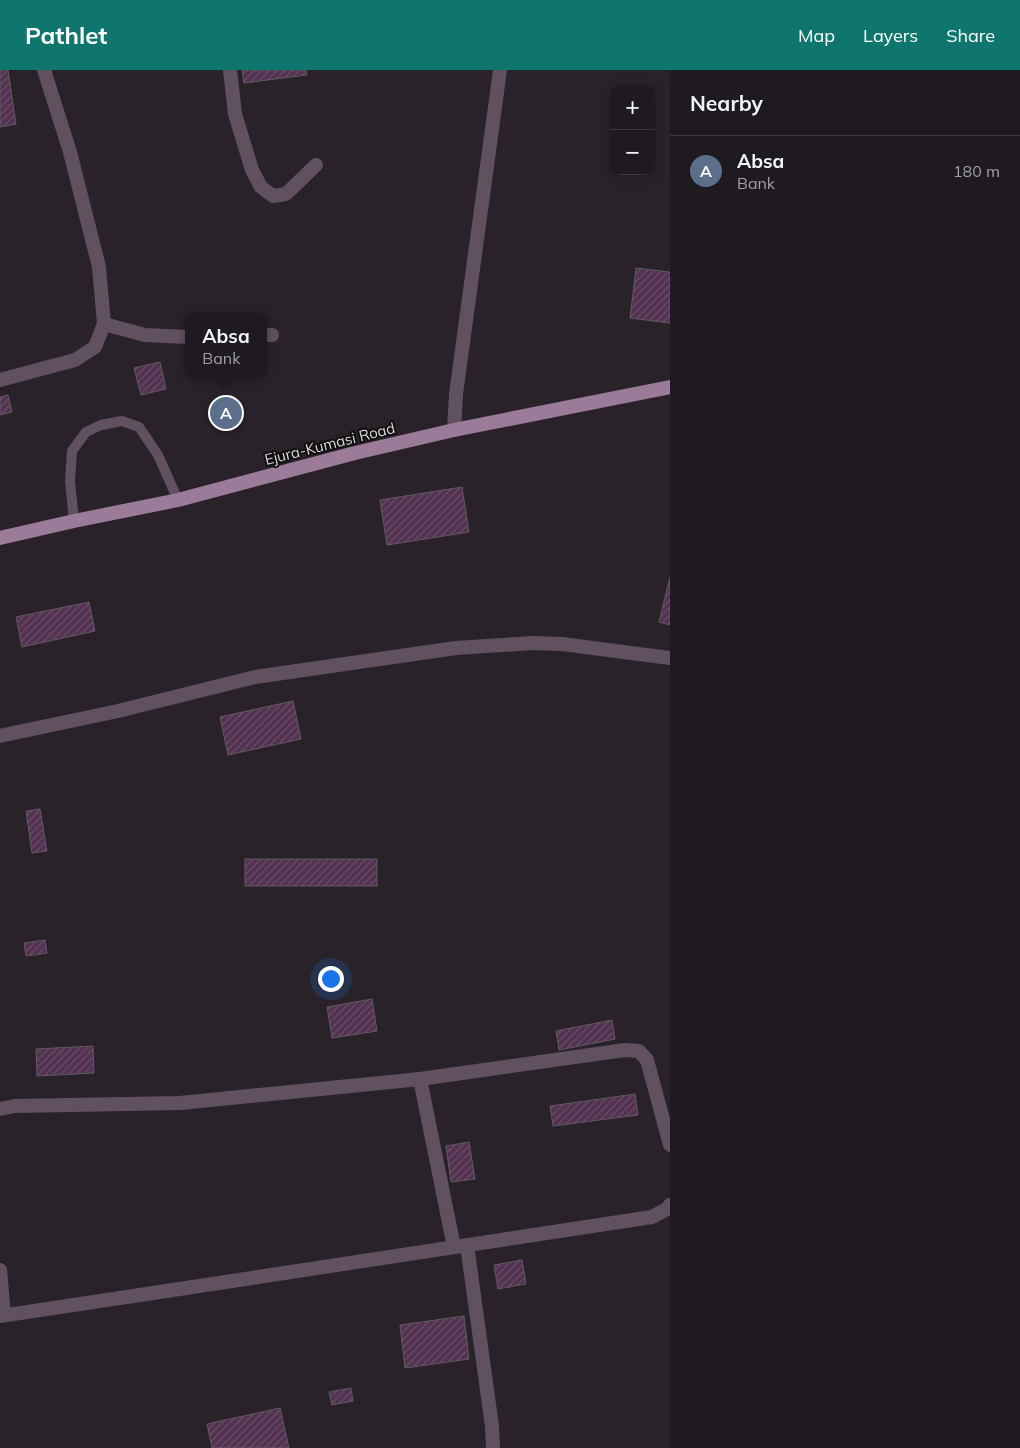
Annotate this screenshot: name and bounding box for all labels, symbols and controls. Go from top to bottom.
text: Pathlet [25,20,107,50]
text: Map [798,24,835,47]
text: Layers [863,24,918,47]
text: Share [946,24,995,47]
map controls [610,85,655,175]
button: + [610,85,655,130]
text: Nearby [690,90,763,116]
button: − [610,130,655,175]
text: Absa [737,149,784,173]
text: A [700,161,712,181]
text: 180 m [953,161,1000,181]
text: Bank [737,173,775,193]
popup [185,313,267,378]
text: Absa [202,324,250,348]
text: Bank [202,348,240,368]
pin: A [210,394,242,432]
street label: Ejura-Kumasi Road [263,418,397,469]
your location [318,966,344,992]

